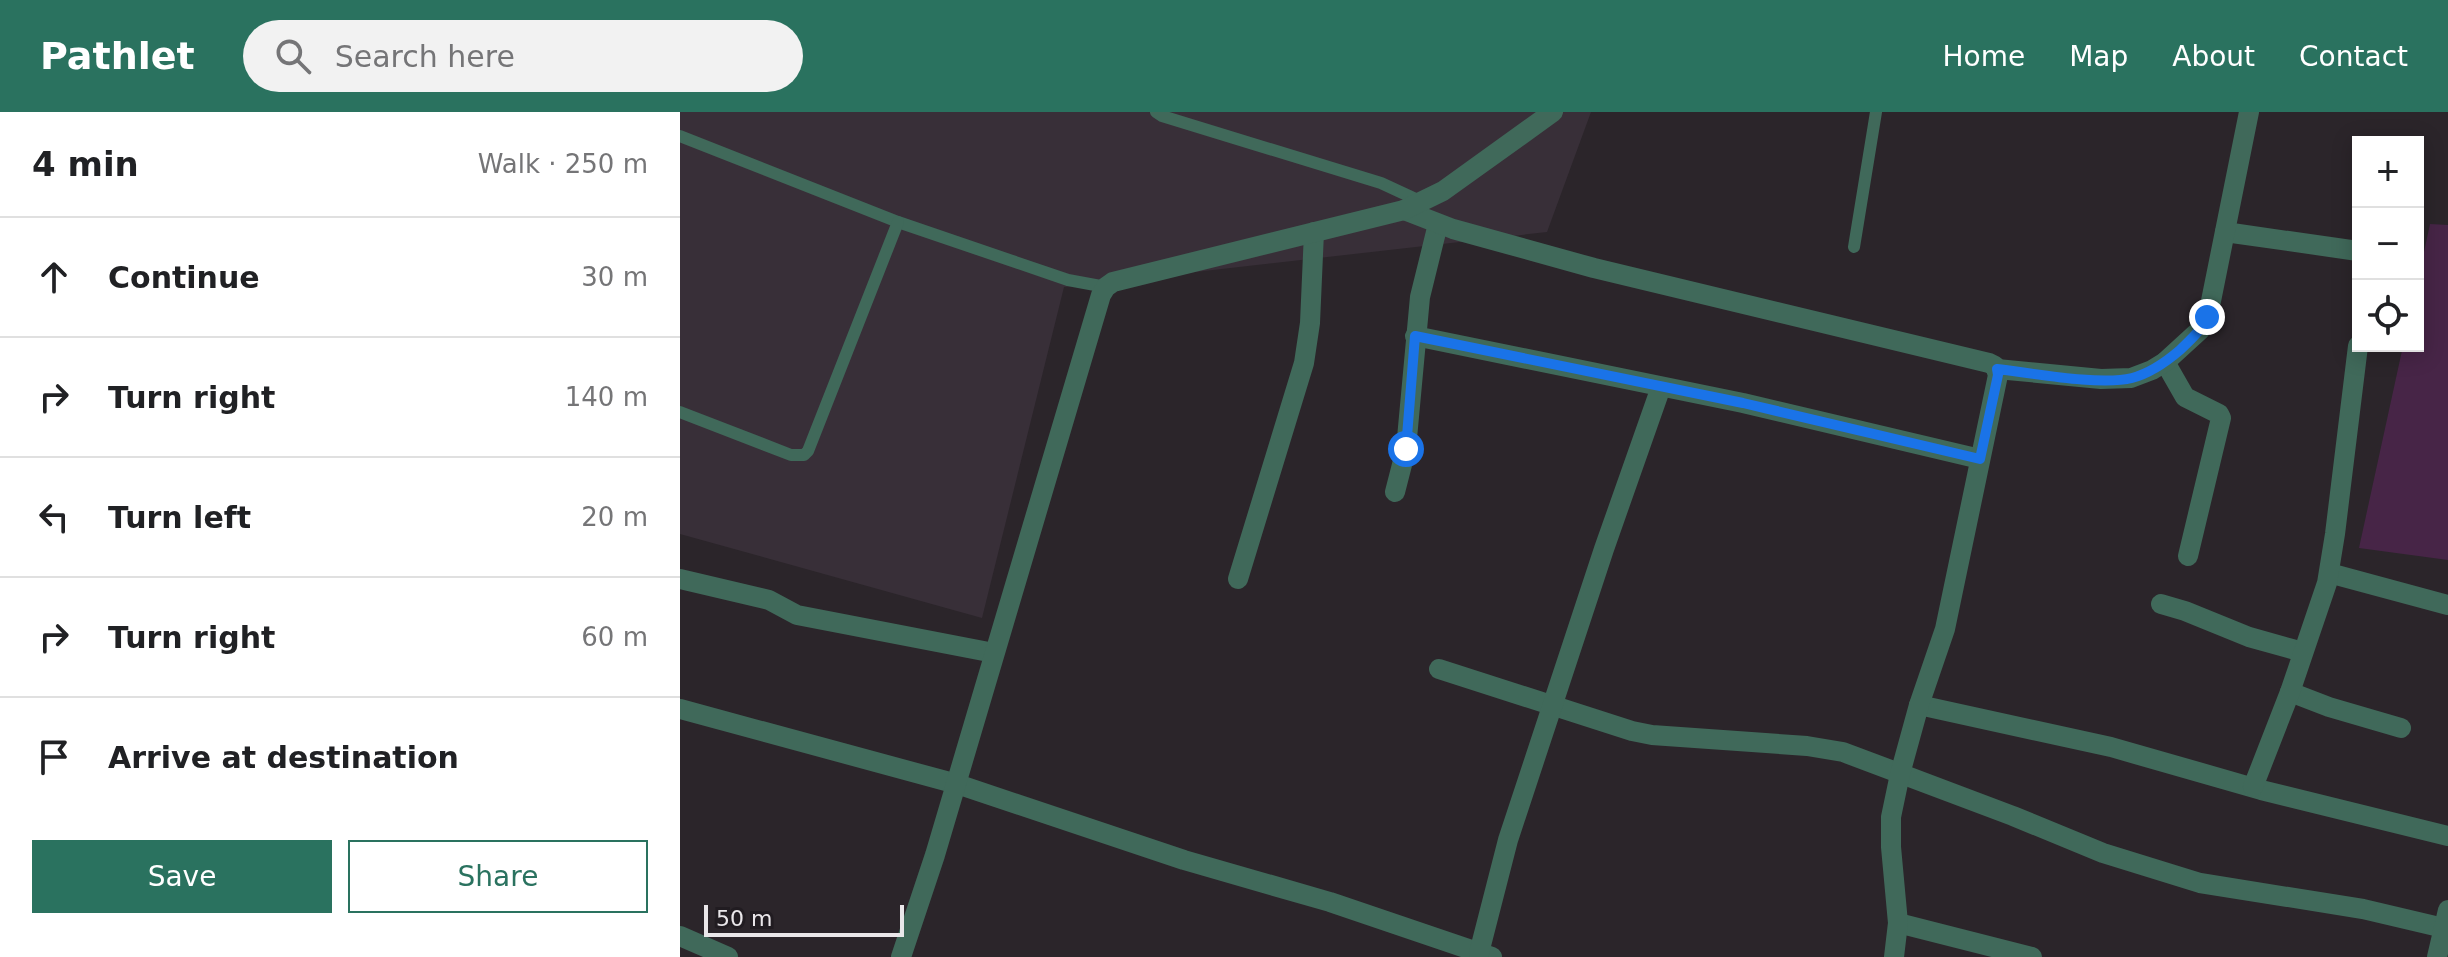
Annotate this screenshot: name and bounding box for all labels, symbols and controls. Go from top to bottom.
search box [243,20,803,92]
text: Pathlet [40,34,195,78]
icon: search [271,34,315,78]
text: Search here [335,39,515,74]
text: Home [1942,40,2025,73]
text: Map [2069,40,2128,73]
text: About [2172,40,2255,73]
text: Contact [2299,40,2408,73]
map controls [2352,136,2424,352]
button: + [2352,136,2424,208]
text: 4 min [32,144,139,184]
text: Walk · 250 m [478,149,648,179]
button: − [2352,208,2424,280]
icon: ahead [32,255,76,299]
text: Continue [108,260,260,295]
text: 30 m [581,262,648,292]
button: locate [2352,280,2424,352]
route end [2189,299,2225,335]
icon: right [32,375,76,419]
text: Turn right [108,380,275,415]
text: 140 m [565,382,648,412]
route start [1388,431,1424,467]
icon: left [32,495,76,539]
text: Turn left [108,500,251,535]
text: 20 m [581,502,648,532]
icon: right [32,615,76,659]
text: Turn right [108,620,275,655]
text: 60 m [581,622,648,652]
icon: arrive [32,735,76,779]
text: Arrive at destination [108,740,459,775]
button: Save [32,840,332,913]
button: Share [348,840,648,913]
scale bar [704,901,904,937]
text: 50 m [716,906,772,931]

